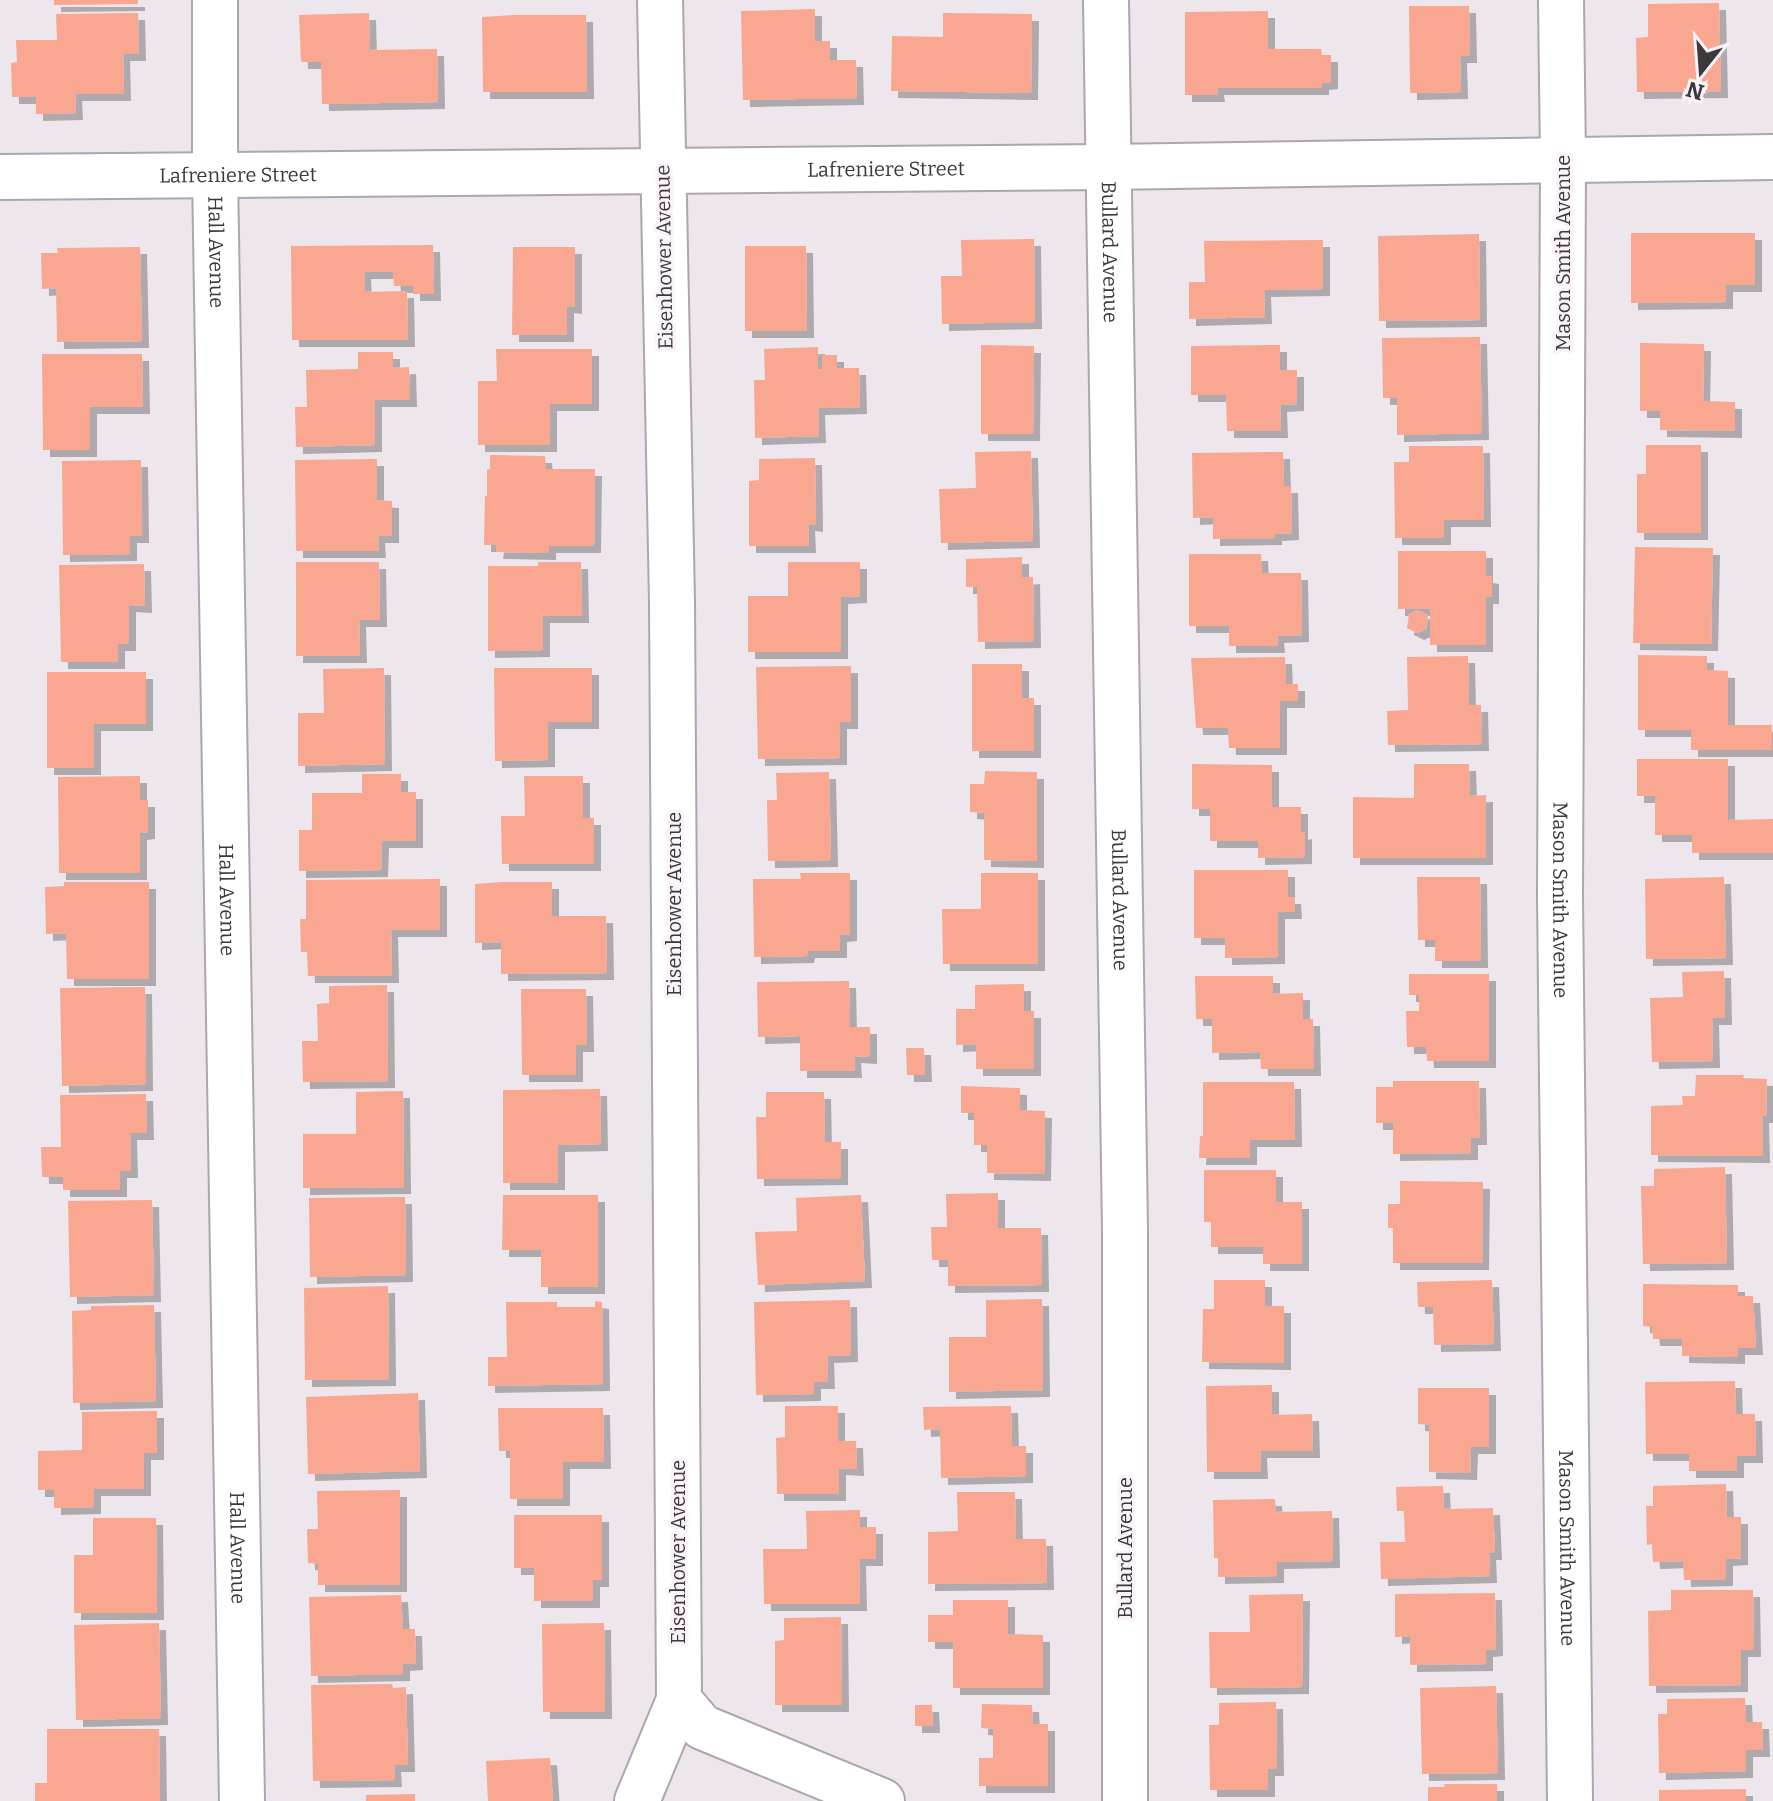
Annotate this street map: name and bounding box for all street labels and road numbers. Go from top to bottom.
street label: Mason Smith Avenue [1551,155,1575,351]
street label: Lafreniere Street [807,156,965,182]
street label: Lafreniere Street [159,162,317,188]
street label: Eisenhower Avenue [650,164,678,350]
street label: Bullard Avenue [1097,181,1123,323]
street label: Hall Avenue [203,196,229,308]
street label: Mason Smith Avenue [1548,802,1573,998]
street label: Eisenhower Avenue [662,812,686,996]
street label: Bullard Avenue [1107,829,1133,971]
street label: Hall Avenue [214,843,240,956]
street label: Mason Smith Avenue [1554,1450,1580,1646]
street label: Eisenhower Avenue [666,1460,690,1644]
street label: Bullard Avenue [1113,1477,1137,1619]
street label: Hall Avenue [225,1491,251,1604]

